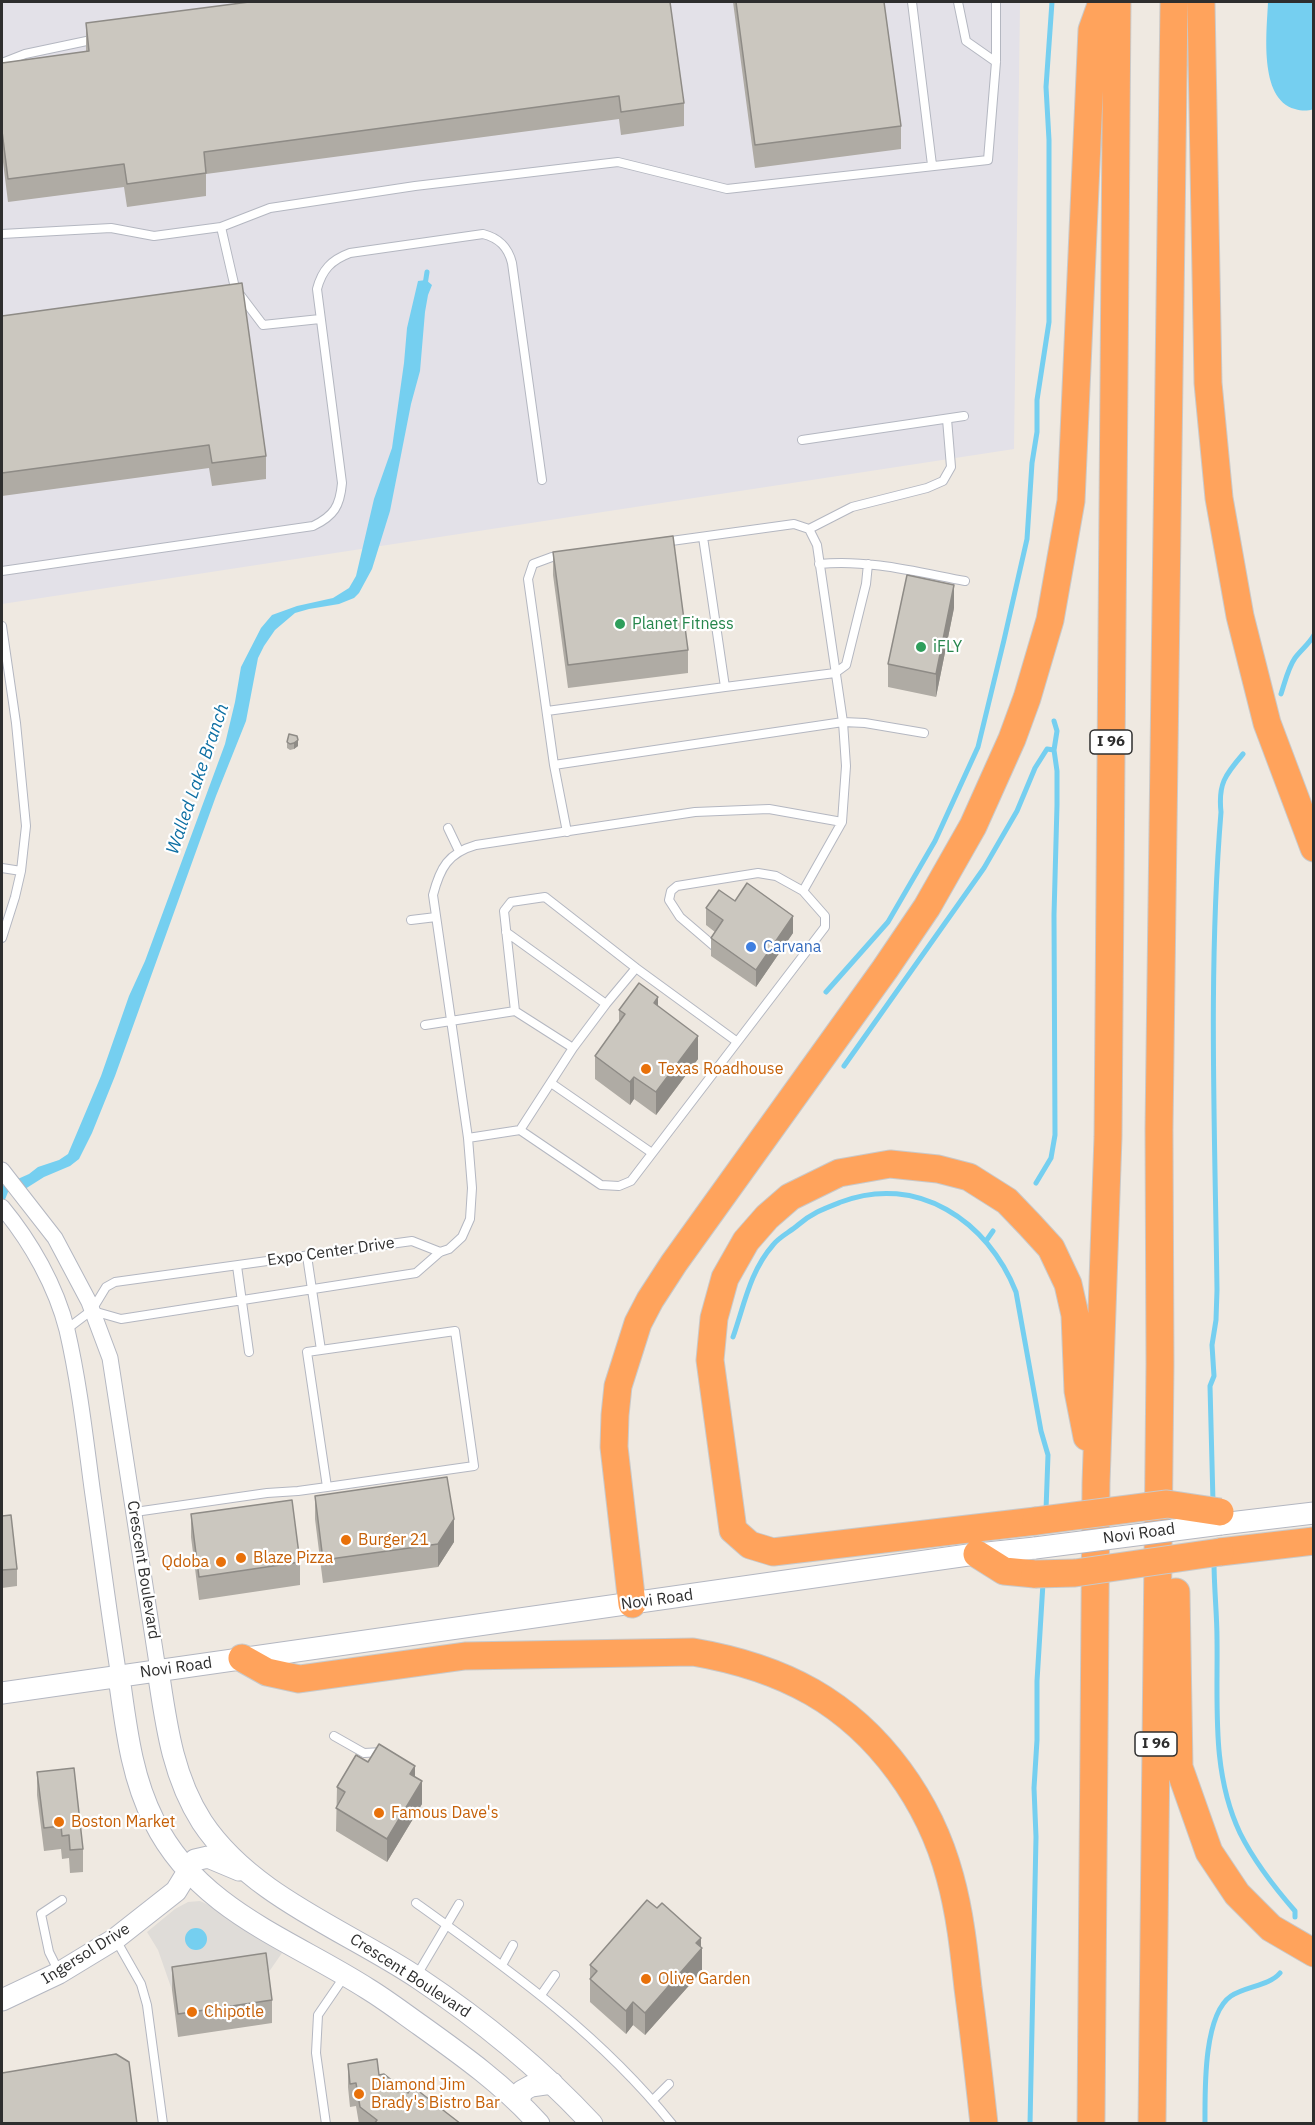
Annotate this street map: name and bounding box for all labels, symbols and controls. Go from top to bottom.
place label: Planet Fitness [632,614,734,634]
marker: Planet Fitness [613,617,627,631]
place label: iFLY [933,637,962,657]
marker: iFLY [914,640,928,654]
water label: Walled Lake Branch [162,701,234,857]
road number: I 96 [1090,730,1132,754]
place label: Carvana [763,937,821,957]
marker: Carvana [744,940,758,954]
place label: Texas Roadhouse [658,1059,783,1079]
marker: Texas Roadhouse [639,1062,653,1076]
street label: Expo Center Drive [266,1234,396,1270]
street label: Crescent Boulevard [123,1499,163,1641]
street label: Novi Road [1102,1519,1176,1549]
place label: Burger 21 [358,1530,429,1550]
marker: Burger 21 [339,1533,353,1547]
place label: Blaze Pizza [253,1548,333,1568]
marker: Blaze Pizza [234,1551,248,1565]
place label: Qdoba [162,1552,209,1572]
marker: Qdoba [214,1555,228,1569]
street label: Novi Road [620,1585,694,1615]
street label: Novi Road [139,1653,213,1683]
road number: I 96 [1135,1732,1177,1756]
place label: Famous Dave's [391,1803,498,1823]
marker: Famous Dave's [372,1806,386,1820]
place label: Boston Market [71,1812,175,1832]
marker: Boston Market [52,1815,66,1829]
street label: Ingersol Drive [38,1919,134,1989]
street label: Crescent Boulevard [346,1930,474,2022]
place label: Olive Garden [658,1969,751,1989]
marker: Olive Garden [639,1972,653,1986]
place label: Chipotle [204,2002,264,2022]
marker: Chipotle [185,2005,199,2019]
place label: Diamond Jim Brady's Bistro Bar [371,2075,500,2113]
marker: Diamond Jim Brady's Bistro Bar [352,2087,366,2101]

